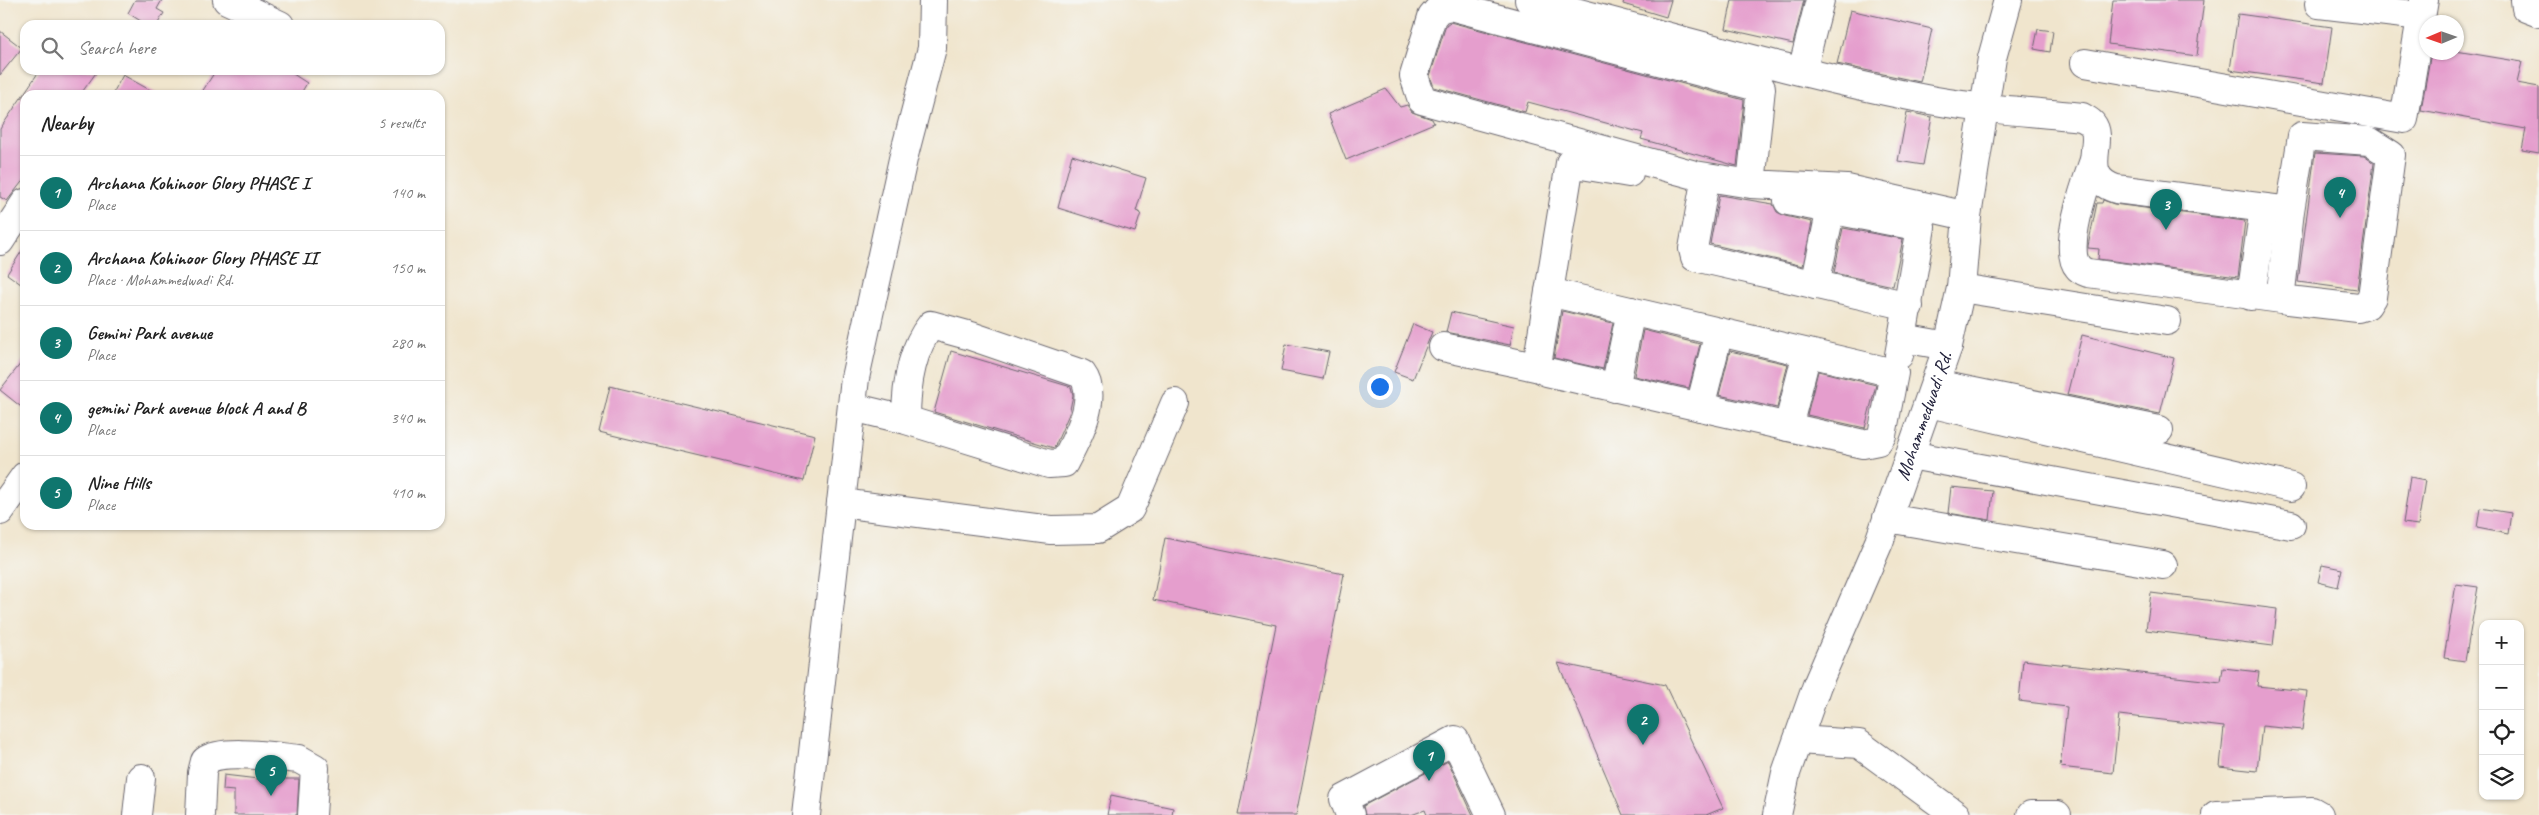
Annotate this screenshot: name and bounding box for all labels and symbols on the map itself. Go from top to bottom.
north arrow [2419,15,2464,60]
pin: 4 [2324,177,2356,218]
pin: 3 [2150,189,2182,230]
street label: Mohammedwadi Rd. [1890,348,1958,483]
your location [1367,374,1393,400]
pin: 2 [1627,704,1659,745]
pin: 1 [1413,740,1445,781]
pin: 5 [255,755,287,796]

